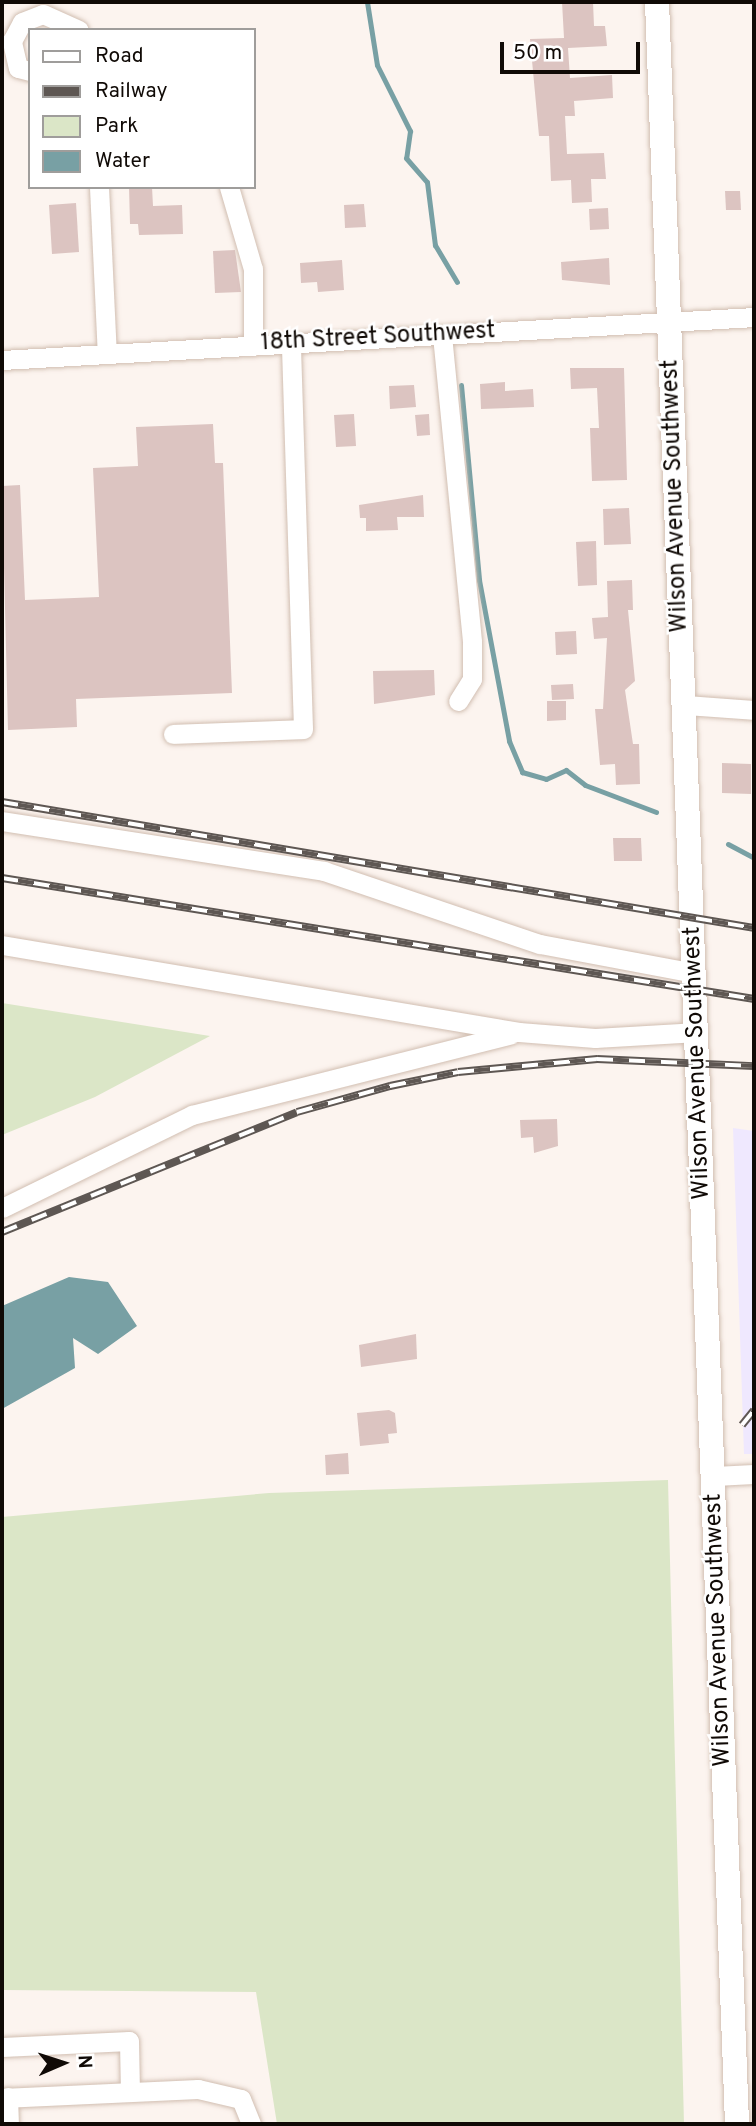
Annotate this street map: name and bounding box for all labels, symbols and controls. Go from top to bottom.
legend [28,28,256,189]
scale bar [504,28,644,72]
text: 50 m [513,40,562,67]
text: Road [95,43,144,70]
text: Railway [95,78,168,105]
text: Park [95,113,138,140]
text: Water [95,148,150,175]
street label: 18th Street Southwest [260,317,496,359]
street label: Wilson Avenue Southwest [657,358,695,634]
street label: Wilson Avenue Southwest [679,925,717,1201]
street label: Wilson Avenue Southwest [700,1492,738,1768]
north arrow [28,2028,98,2098]
text: N [72,2054,96,2069]

